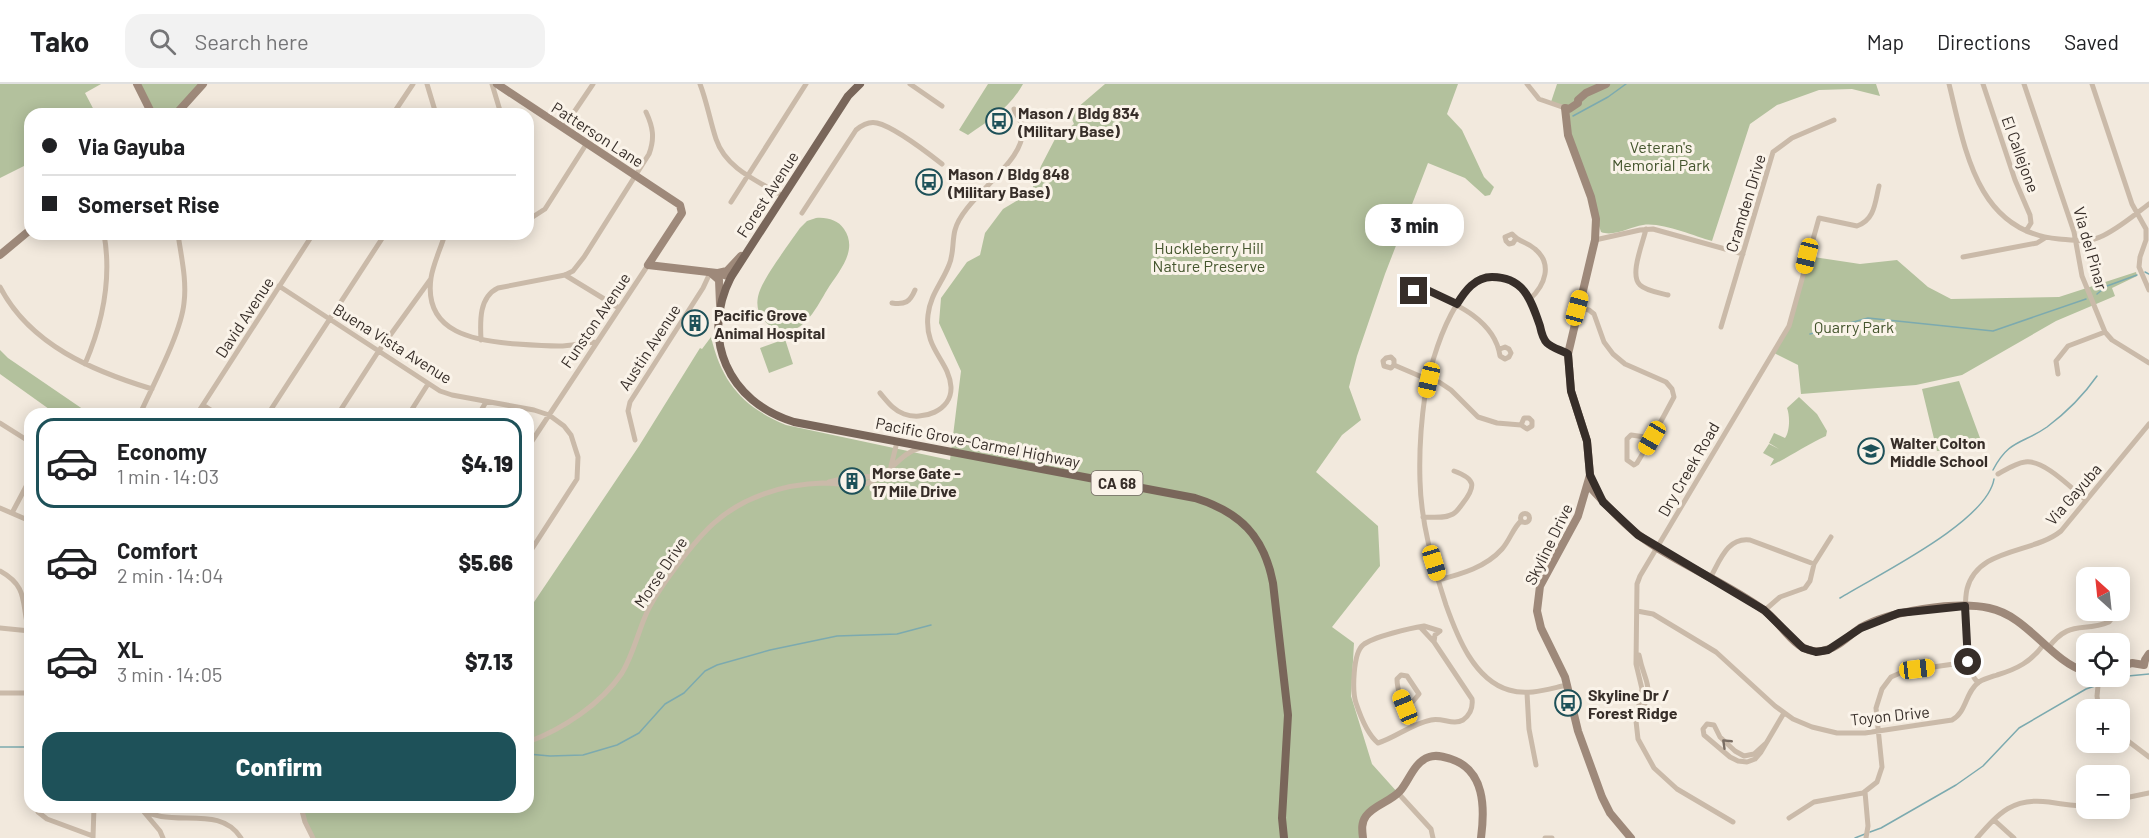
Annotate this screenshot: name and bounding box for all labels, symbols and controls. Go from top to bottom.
search box [125,14,545,68]
text: Tako [30,24,89,58]
icon: search [146,25,179,58]
text: Search here [194,28,309,54]
text: Map [1867,29,1904,54]
text: Directions [1937,29,2031,54]
text: Saved [2064,29,2119,54]
street label: Patterson Lane [548,97,648,171]
place label: Mason / Bldg 834 (Military Base) [1017,103,1140,140]
bus stop icon: Mason / Bldg 834 (Military Base) [984,106,1014,136]
street label: El Callejone [1998,113,2044,195]
text: Via Gayuba [78,133,185,159]
park label: Veteran's Memorial Park [1612,137,1710,174]
street label: Forest Avenue [732,147,802,241]
street label: Cramden Drive [1721,152,1769,254]
place label: Mason / Bldg 848 (Military Base) [947,164,1070,201]
bus stop icon: Mason / Bldg 848 (Military Base) [914,167,944,197]
text: Somerset Rise [78,191,220,217]
callout: 3 min [1364,204,1464,246]
street label: Via del Pinar [2070,204,2112,292]
text: 3 min [1391,213,1438,237]
car [1794,236,1820,276]
park label: Huckleberry Hill Nature Preserve [1153,238,1265,275]
street label: Funston Avenue [556,269,634,371]
street label: David Avenue [211,273,277,361]
route end [1400,277,1427,304]
car [1564,288,1590,328]
street label: Buena Vista Avenue [330,299,456,387]
street label: Austin Avenue [614,301,684,393]
place label: Pacific Grove Animal Hospital [714,305,825,342]
building icon: Pacific Grove Animal Hospital [680,308,710,338]
park label: Quarry Park [1814,317,1894,336]
car [1416,360,1442,400]
street label: Pacific Grove-Carmel Highway [874,413,1082,471]
car [1635,418,1669,458]
street label: Dry Creek Road [1653,418,1723,520]
place label: Walter Colton Middle School [1890,433,1988,470]
icon: car [45,436,99,490]
school or university icon: Walter Colton Middle School [1856,436,1886,466]
text: Economy [117,438,207,464]
text: $4.19 [461,450,513,476]
street label: Via Gayuba [2041,459,2105,529]
place label: Morse Gate - 17 Mile Drive [872,463,961,500]
text: 1 min · 14:03 [117,464,219,488]
building icon: Morse Gate - 17 Mile Drive [837,466,867,496]
road number: CA 68 [1092,471,1142,495]
street label: Skyline Drive [1520,500,1576,588]
street label: Morse Drive [629,533,691,611]
icon: car [45,535,99,589]
text: Comfort [117,537,198,563]
car [1420,543,1448,583]
text: $5.66 [458,549,513,575]
text: 2 min · 14:04 [117,563,223,587]
north arrow [2076,567,2130,621]
map controls [2076,567,2130,819]
button: locate [2076,633,2130,687]
icon: car [45,634,99,688]
text: XL [117,636,143,662]
text: $7.13 [465,648,513,674]
route start [1954,648,1981,675]
car [1898,658,1936,680]
text: 3 min · 14:05 [117,662,222,686]
place label: Skyline Dr / Forest Ridge [1588,685,1678,722]
car [1390,687,1420,727]
bus stop icon: Skyline Dr / Forest Ridge [1553,688,1583,718]
button: + [2076,699,2130,753]
street label: Toyon Drive [1849,701,1931,729]
button: Confirm [42,732,516,801]
one-way arrow [1722,739,1733,750]
button: − [2076,765,2130,819]

